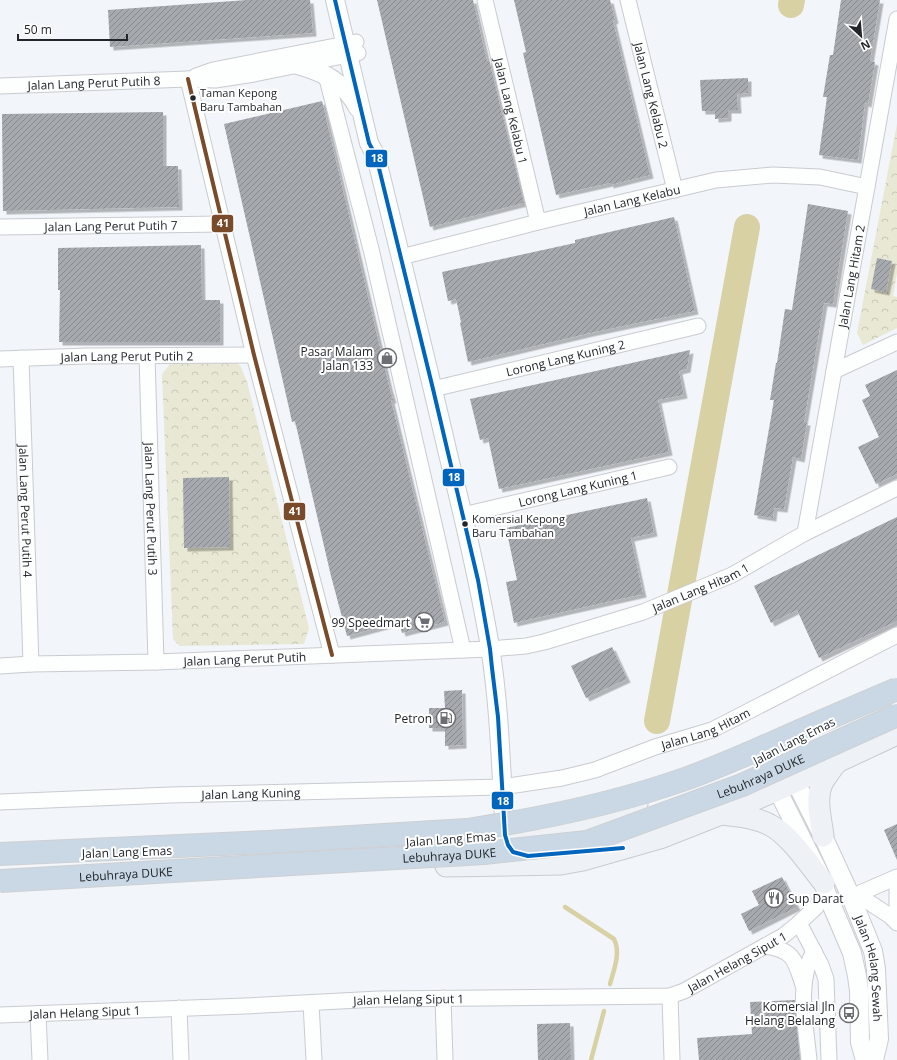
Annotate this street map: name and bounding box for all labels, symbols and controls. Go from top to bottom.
scale bar [18,16,127,42]
north arrow [841,16,881,56]
text: 50 m [24,21,52,38]
text: N [858,37,873,54]
street label: Jalan Lang Kelabu 2 [630,39,673,150]
street label: Jalan Lang Kelabu 1 [490,55,532,166]
street label: Jalan Lang Perut Putih 8 [26,72,161,94]
place label: Taman Kepong Baru Tambahan [200,85,282,114]
marker: Taman Kepong Baru Tambahan [188,93,198,103]
line badge: 18 [365,149,388,168]
text: 18 [371,150,383,165]
street label: Jalan Lang Kelabu [581,180,682,220]
line badge: 41 [211,214,234,233]
text: 41 [217,215,229,230]
street label: Jalan Lang Perut Putih 7 [43,216,178,235]
street label: Jalan Lang Hitam 2 [833,223,869,330]
street label: Lorong Lang Kuning 2 [504,335,627,380]
place label: Pasar Malam Jalan 133 [300,343,373,374]
street label: Jalan Lang Perut Putih 2 [59,347,194,365]
shop icon: Pasar Malam Jalan 133 [376,347,398,369]
street label: Jalan Lang Perut Putih 3 [141,441,162,576]
street label: Jalan Lang Perut Putih 4 [15,443,37,578]
street label: Lorong Lang Kuning 1 [517,466,639,510]
line badge: 18 [442,468,465,487]
text: 18 [448,469,460,484]
line badge: 41 [283,502,306,521]
text: 41 [289,503,301,518]
place label: Komersial Kepong Baru Tambahan [472,511,565,540]
marker: Komersial Kepong Baru Tambahan [460,519,470,529]
street label: Jalan Lang Hitam 1 [649,559,752,616]
supermarket icon: 99 Speedmart [413,611,435,633]
place label: 99 Speedmart [331,614,410,631]
street label: Jalan Lang Perut Putih [182,648,307,669]
street label: Jalan Lang Hitam [658,704,753,753]
fuel station icon: Petron [435,707,457,729]
place label: Petron [394,710,432,727]
street label: Jalan Lang Emas [749,713,838,769]
street label: Lebuhraya DUKE [714,749,807,802]
street label: Jalan Lang Kuning [200,783,301,803]
line badge: 18 [491,791,514,810]
text: 18 [497,793,509,808]
street label: Jalan Lang Emas [404,827,497,851]
street label: Jalan Lang Emas [81,842,173,862]
street label: Lebuhraya DUKE [402,843,497,866]
street label: Lebuhraya DUKE [78,863,173,885]
restaurant icon: Sup Darat [763,887,785,909]
place label: Sup Darat [788,890,844,907]
street label: Jalan Helang Sewah [850,911,887,1022]
street label: Jalan Helang Siput 1 [684,927,790,996]
street label: Jalan Helang Siput 1 [352,990,464,1009]
place label: Komersial Jln Helang Belalang [745,998,835,1029]
street label: Jalan Helang Siput 1 [28,1001,141,1022]
bus stop icon: Komersial Jln Helang Belalang [838,1002,860,1024]

